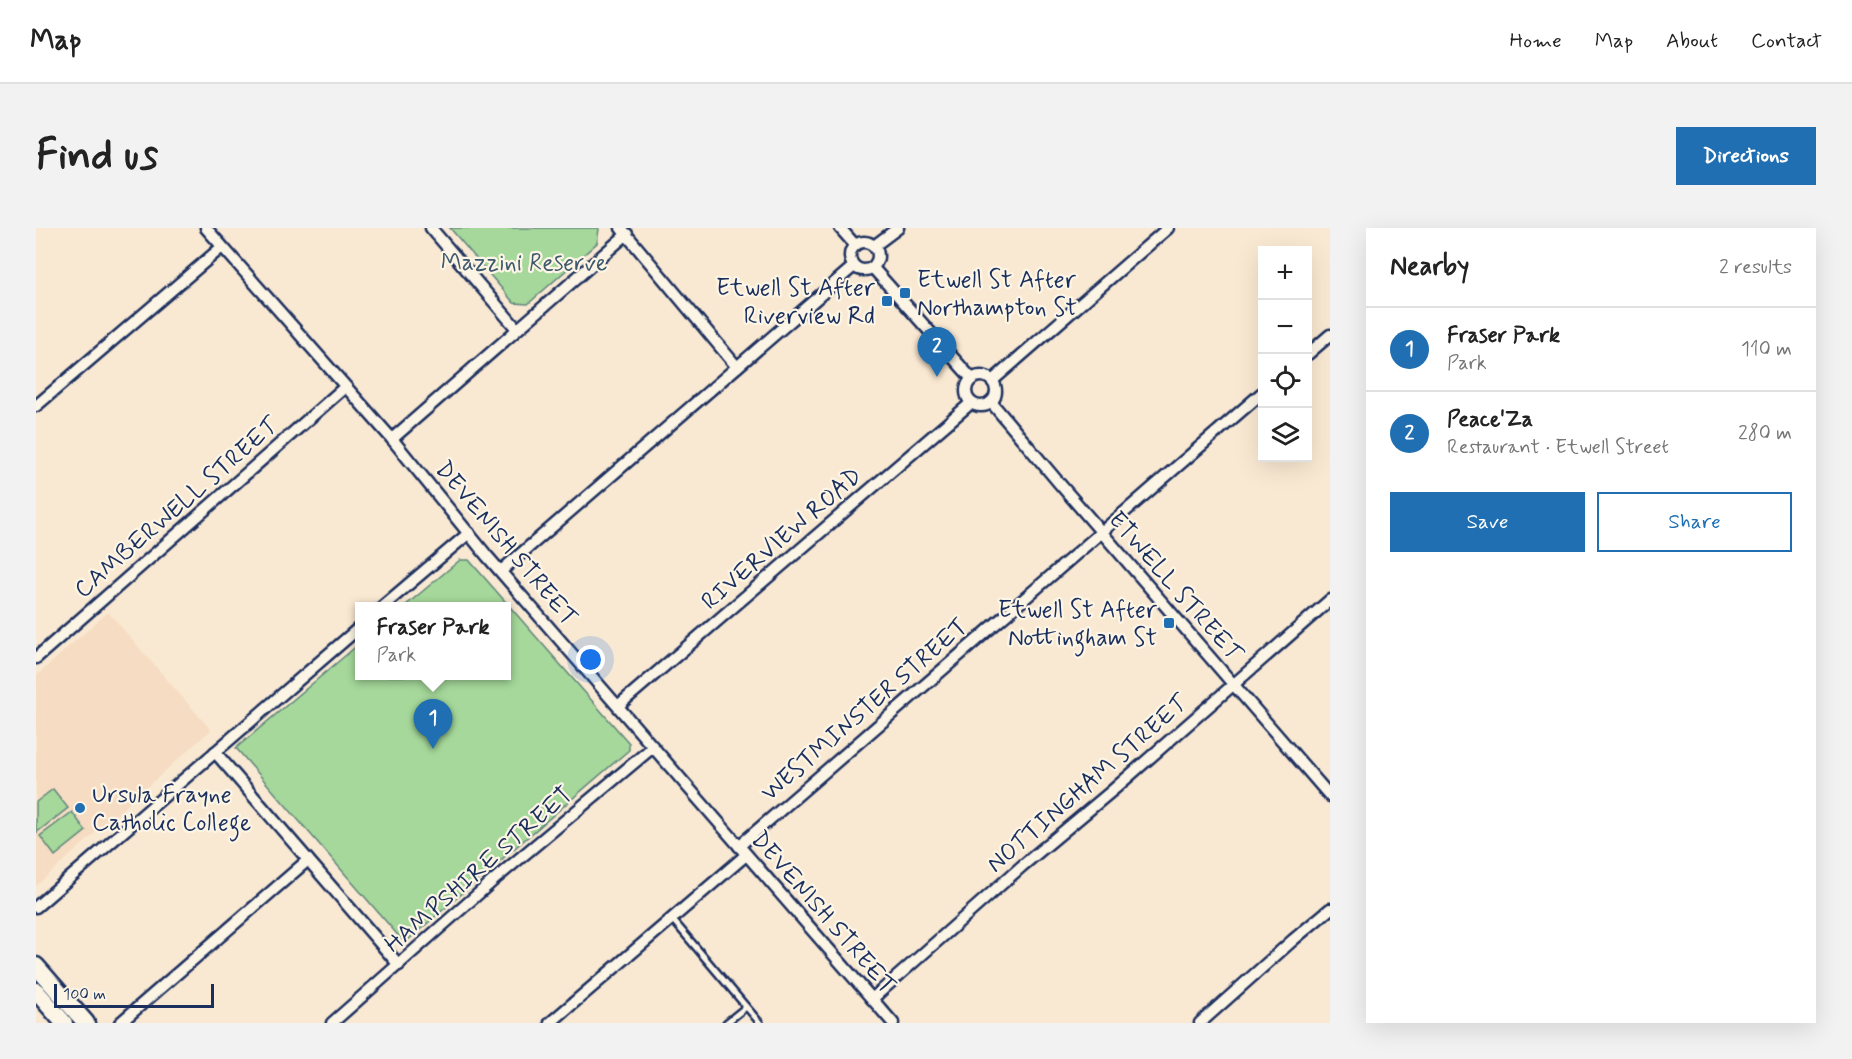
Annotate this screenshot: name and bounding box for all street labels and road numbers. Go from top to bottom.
street label: CAMBERWELL STREET [68,410,286,605]
street label: DEVENISH STREET [428,455,584,633]
street label: RIVERVIEW ROAD [695,461,869,617]
street label: ETWELL STREET [1101,505,1249,669]
street label: WESTMINSTER STREET [755,612,975,809]
street label: NOTTINGHAM STREET [981,688,1196,880]
street label: HAMPSHIRE STREET [379,780,579,960]
street label: DEVENISH STREET [743,825,902,1001]

